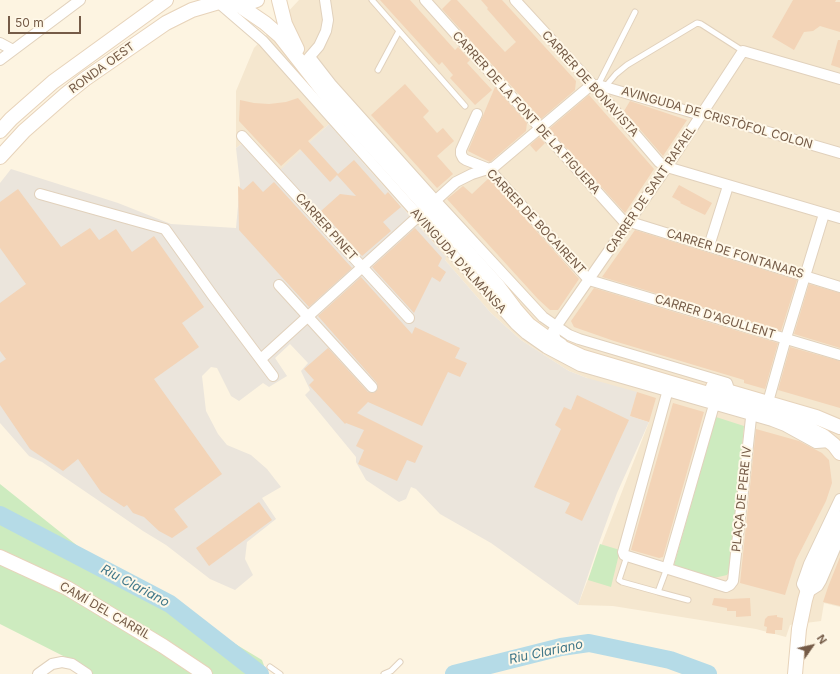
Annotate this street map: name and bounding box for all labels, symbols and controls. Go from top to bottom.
scale bar [10,8,83,34]
text: 50 m [15,15,44,30]
street label: CARRER DE BONAVISTA [539,28,641,140]
street label: CARRER DE LA FONT DE LA FIGUERA [449,29,603,197]
street label: RONDA OEST [66,39,138,97]
street label: AVINGUDA DE CRISTÒFOL COLON [620,84,814,152]
street label: CARRER DE SANT RAFAEL [603,124,699,256]
street label: CARRER DE BOCAIRENT [483,166,589,278]
street label: CARRER PINET [292,190,360,264]
street label: AVINGUDA D'ALMANSA [407,206,509,316]
street label: CARRER DE FONTANARS [665,226,805,282]
street label: CARRER D'AGULLENT [653,292,777,342]
street label: PLAÇA DE PERE IV [729,445,755,553]
water label: Riu Clariano [98,561,172,611]
street label: CAMÍ DEL CARRIL [57,579,153,643]
north arrow [792,626,832,666]
text: N [814,632,830,647]
water label: Riu Clariano [508,637,584,667]

